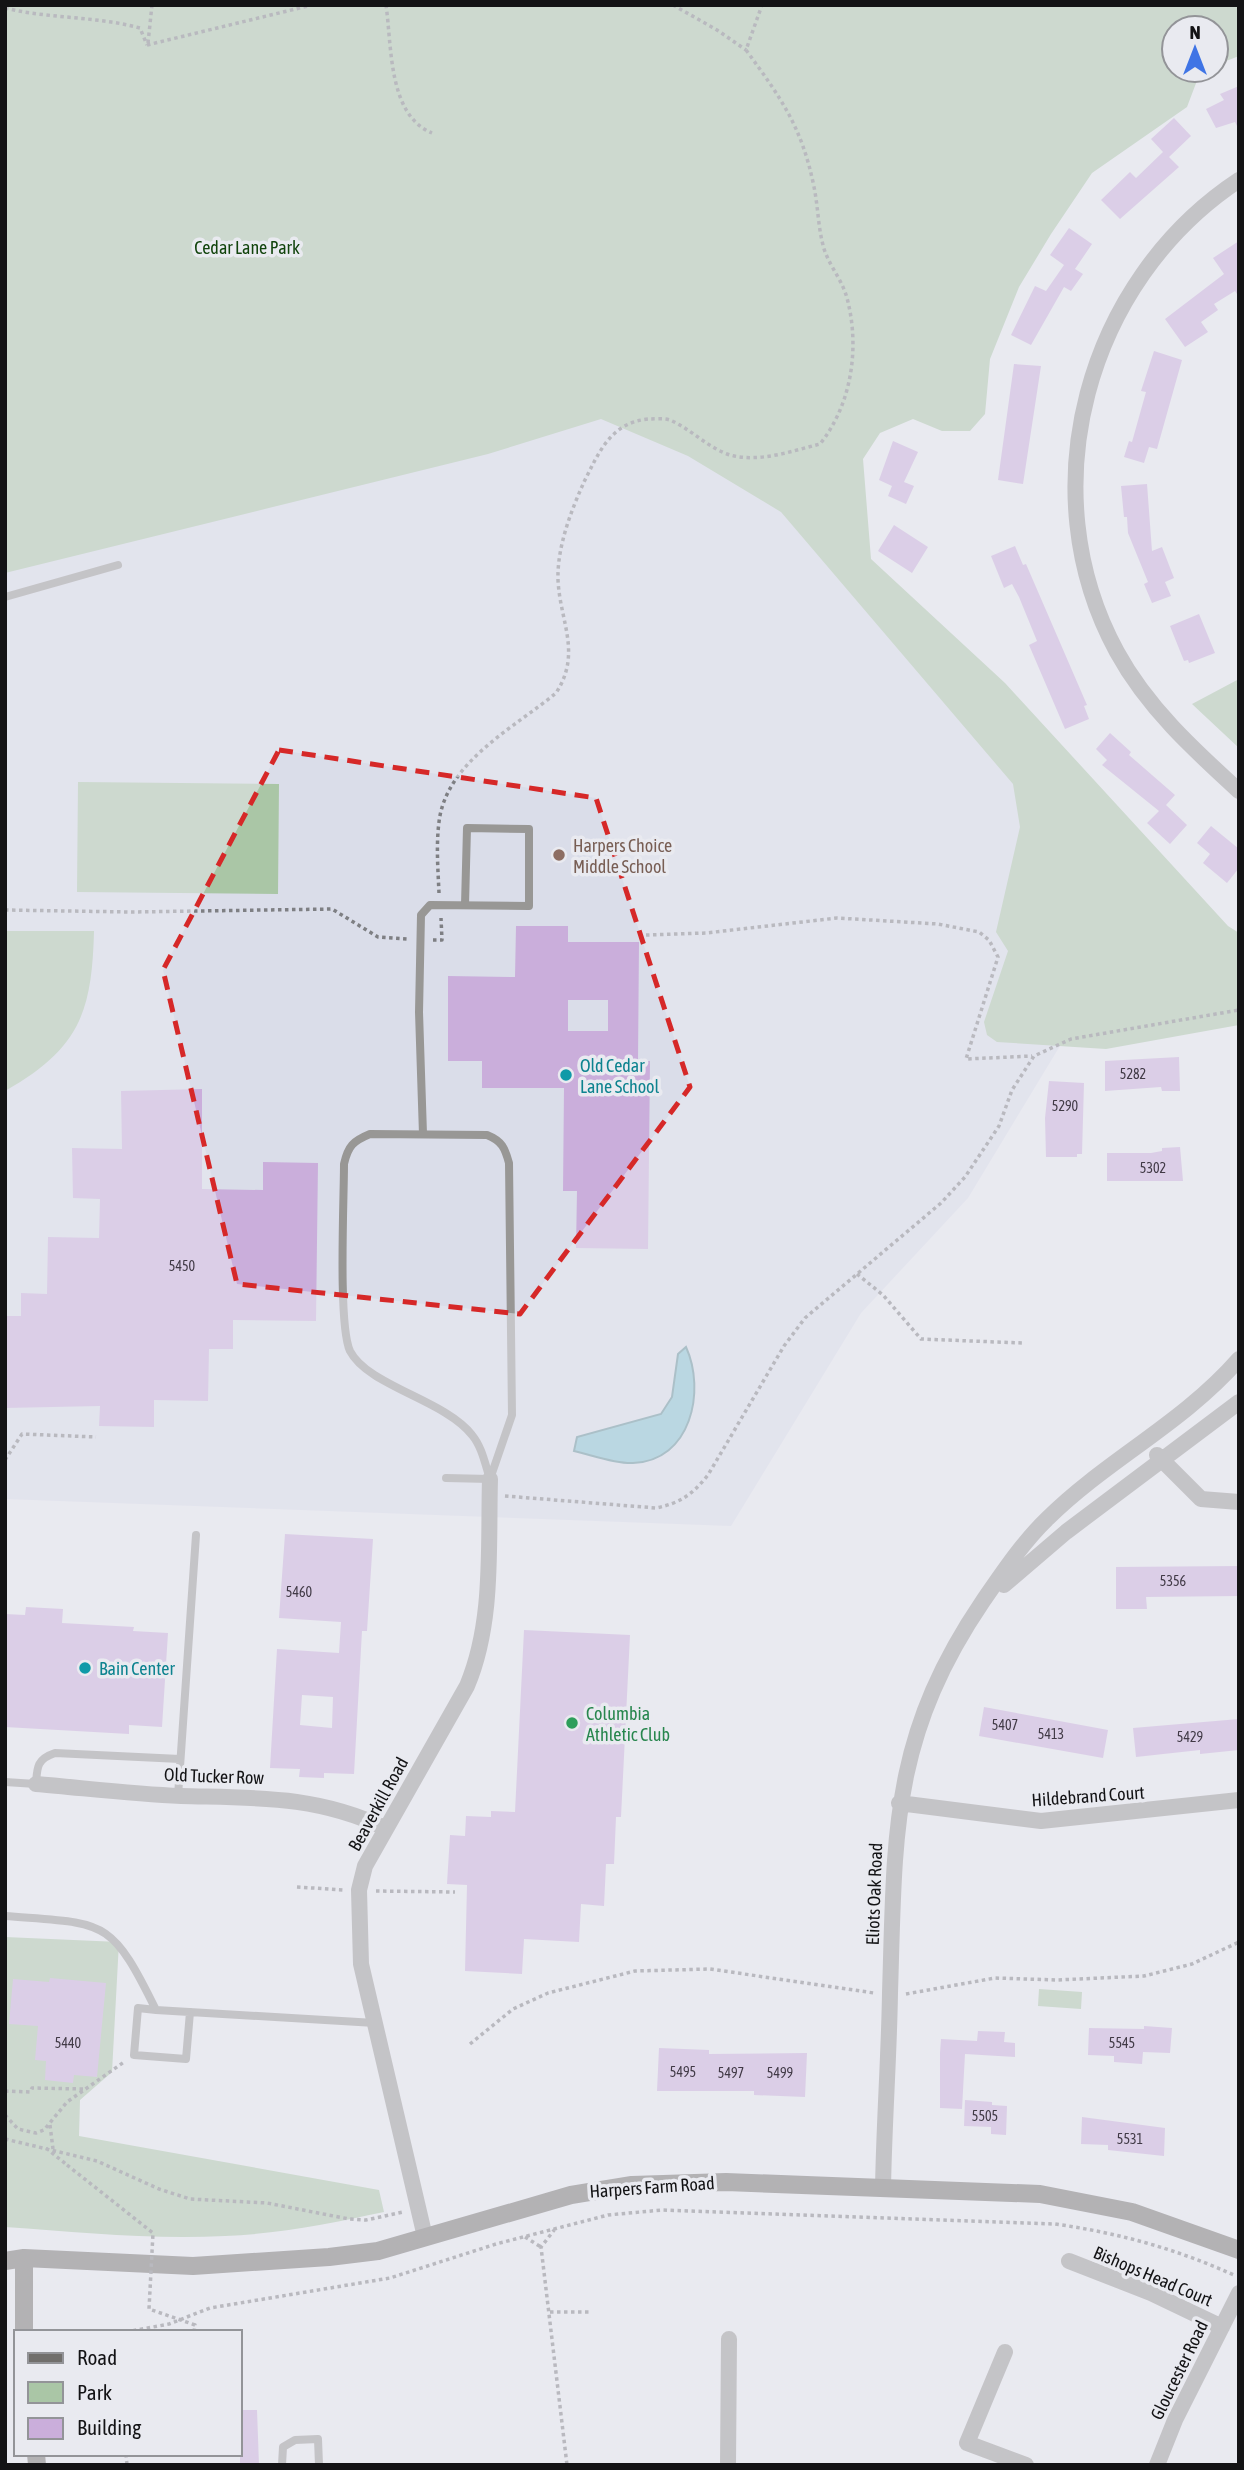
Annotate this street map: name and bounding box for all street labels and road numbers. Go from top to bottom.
street label: Beaverkill Road [344,1754,412,1854]
street label: Old Tucker Row [164,1764,265,1788]
street label: Hildebrand Court [1031,1782,1145,1810]
street label: Eliots Oak Road [862,1842,886,1946]
street label: Harpers Farm Road [589,2172,715,2202]
street label: Bishops Head Court [1090,2241,1216,2311]
street label: Gloucester Road [1146,2317,1212,2423]

